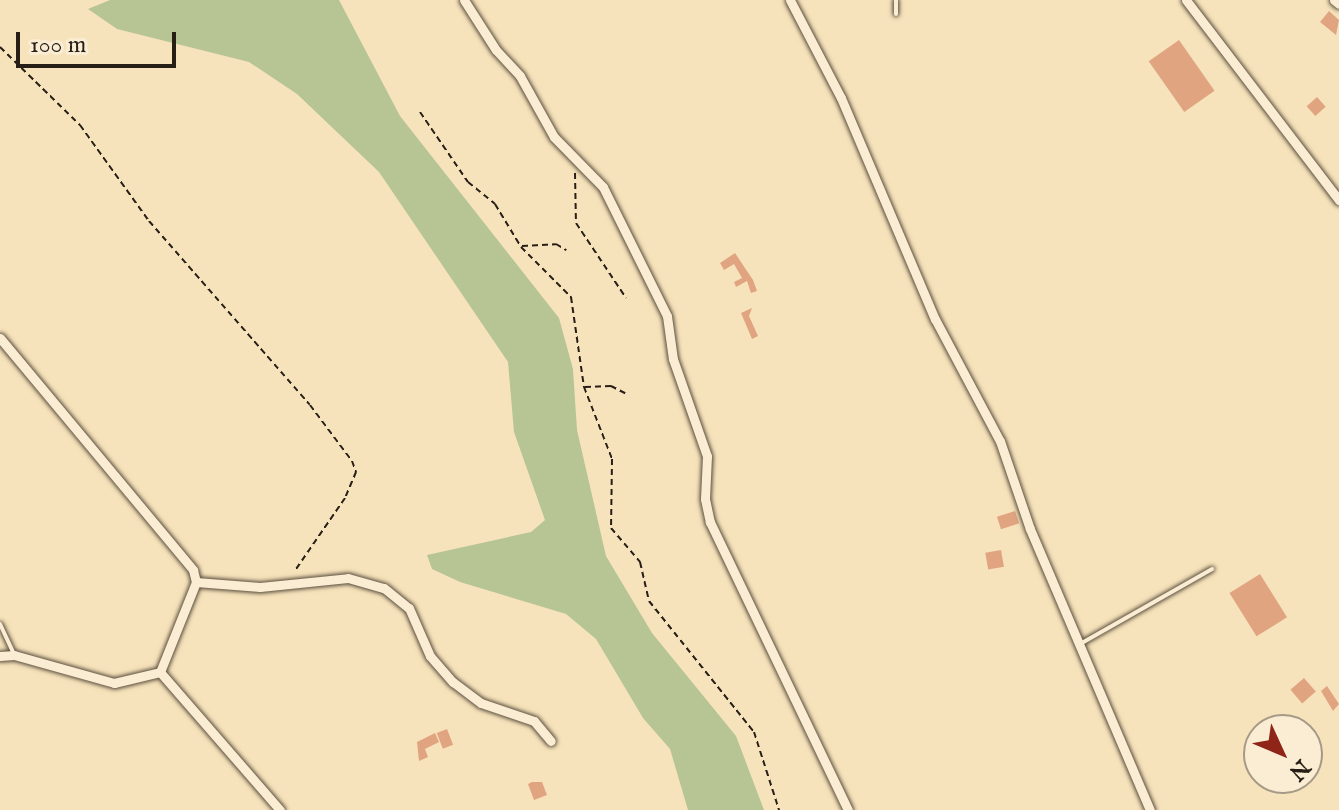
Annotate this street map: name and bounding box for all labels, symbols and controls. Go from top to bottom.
scale bar [20,16,180,66]
text: 100 m [30,30,86,61]
north arrow [1243,714,1323,794]
text: N [1282,753,1316,786]

